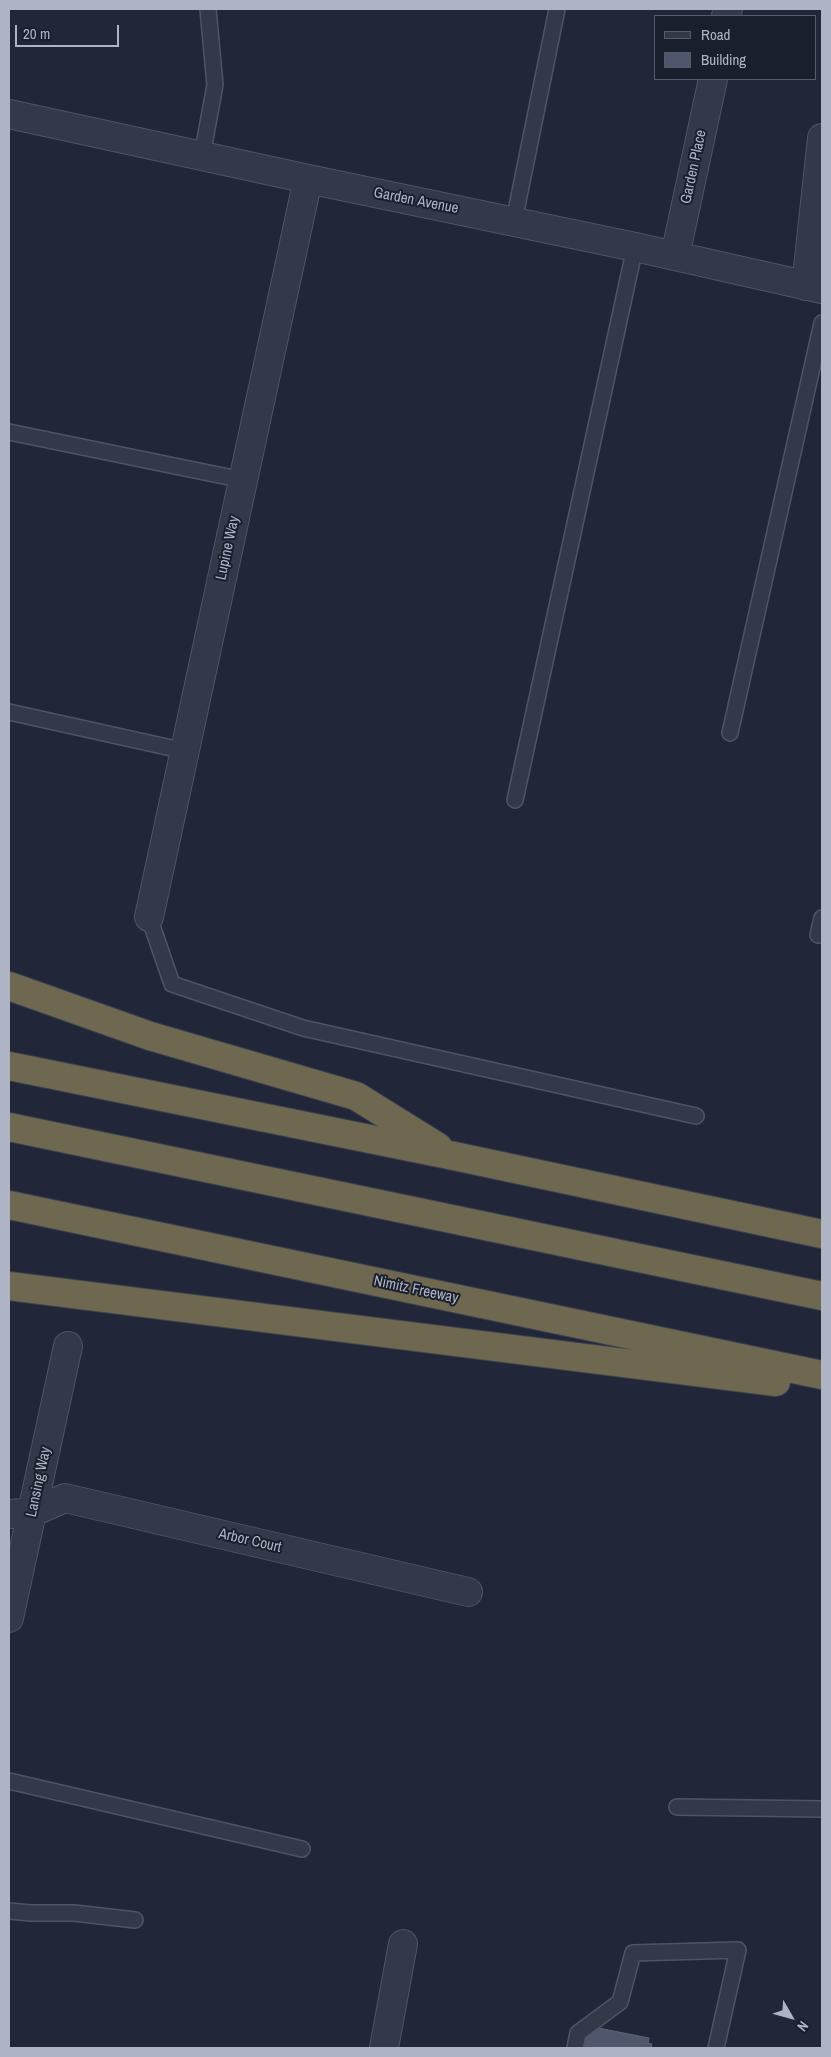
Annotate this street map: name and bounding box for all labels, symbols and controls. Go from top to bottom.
scale bar [18,15,121,47]
legend [654,15,816,80]
text: 20 m [23,23,50,44]
text: Road [701,24,730,45]
text: Building [701,49,746,70]
street label: Garden Place [677,128,711,206]
street label: Garden Avenue [372,184,460,218]
street label: Lupine Way [212,514,244,582]
street label: Nimitz Freeway [372,1272,460,1308]
street label: Lansing Way [23,1445,55,1519]
street label: Arbor Court [217,1525,283,1557]
north arrow [766,1992,816,2042]
text: N [793,2017,812,2035]

